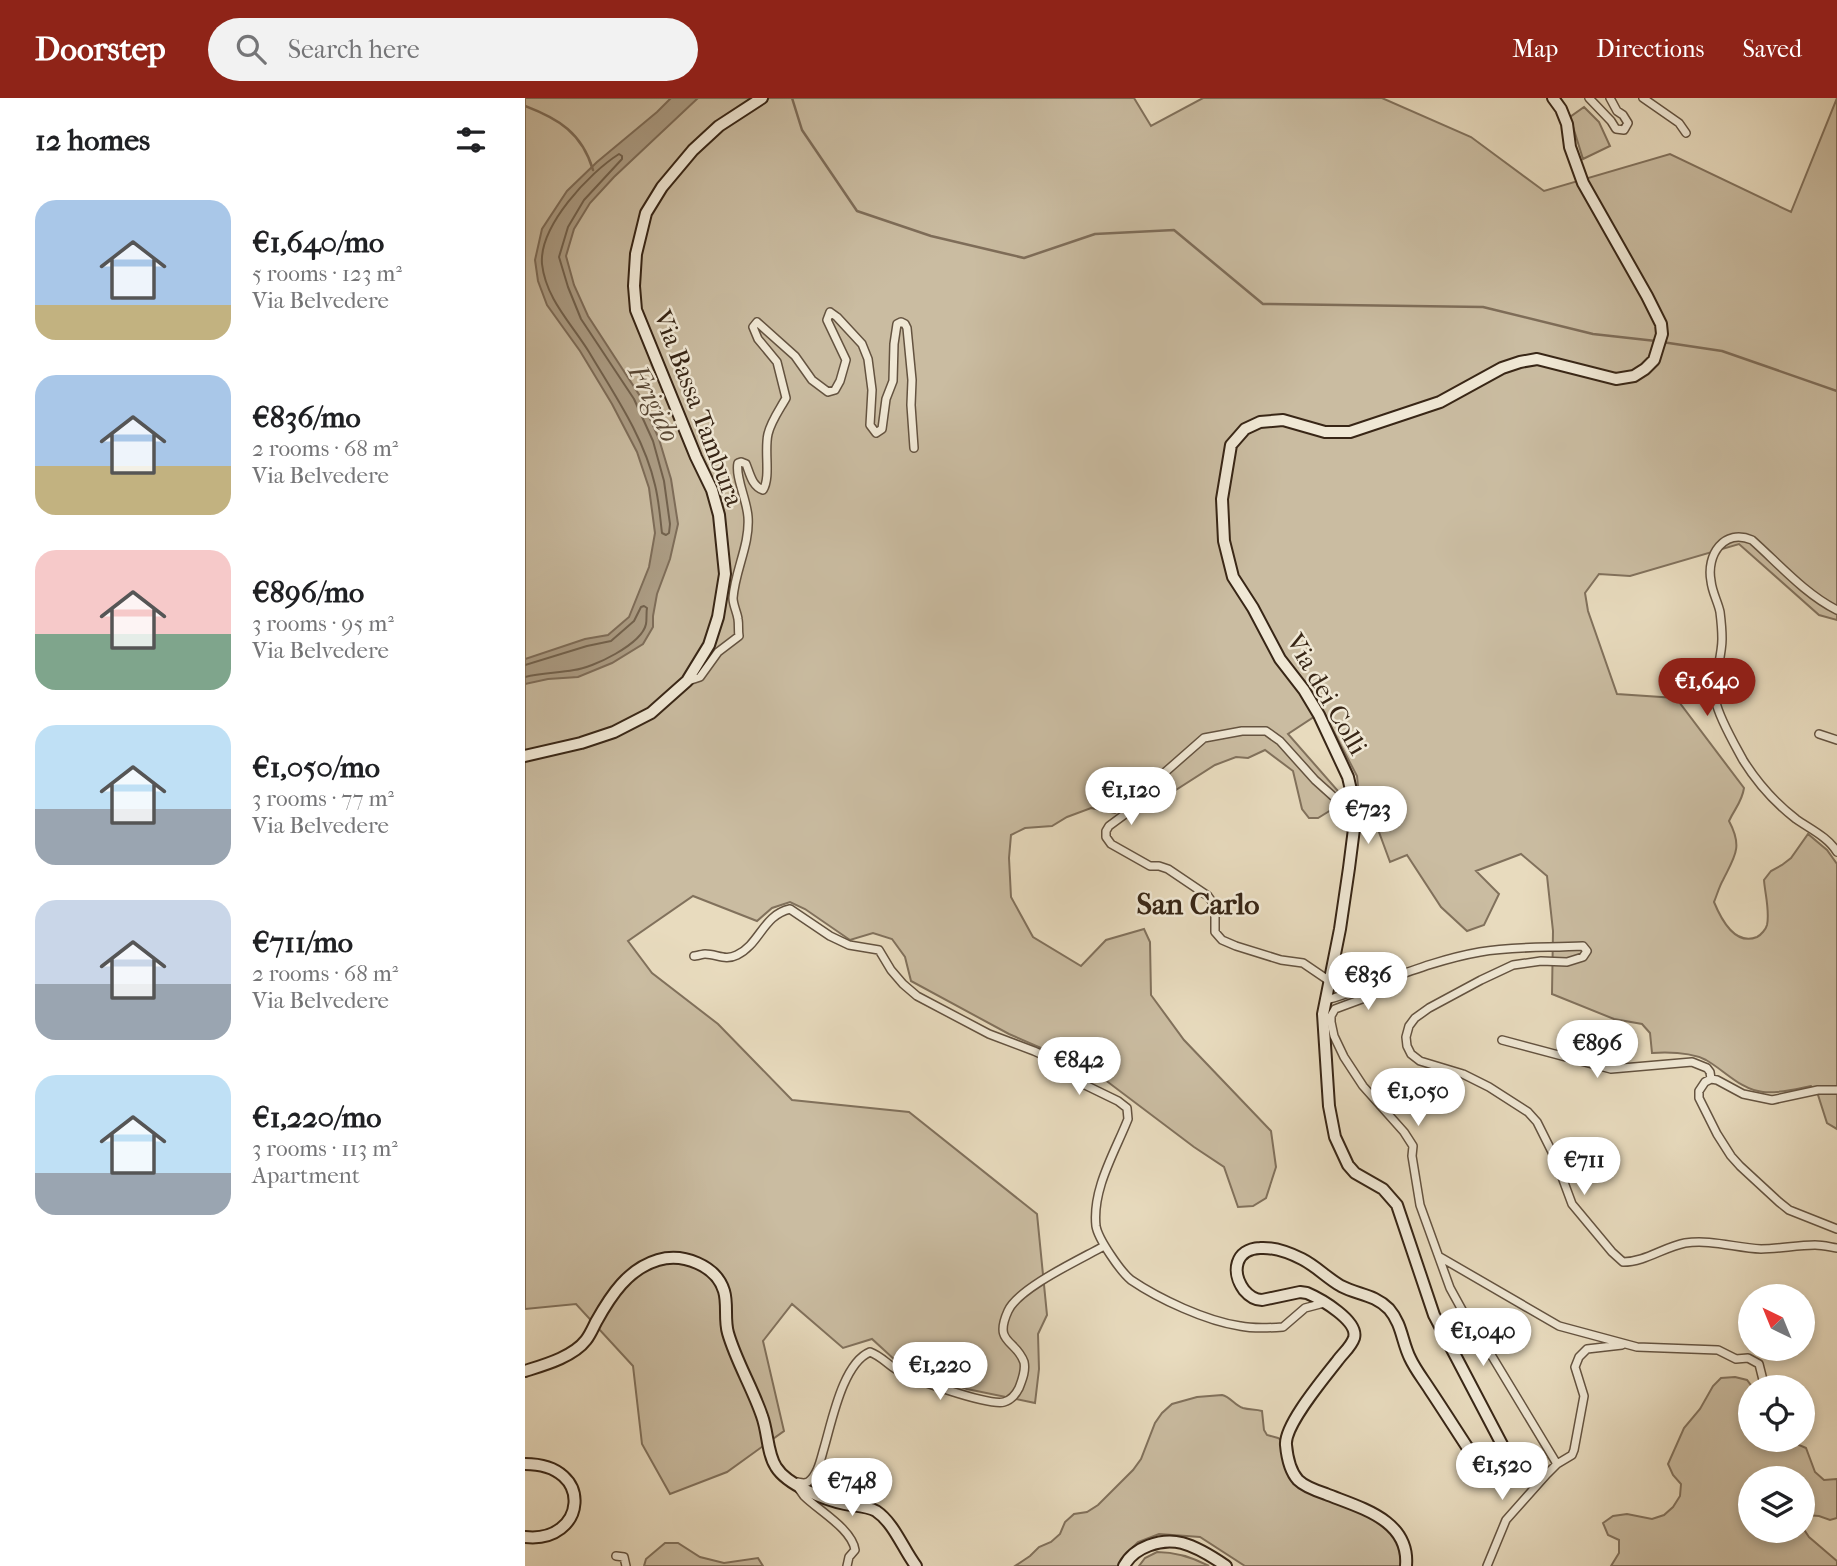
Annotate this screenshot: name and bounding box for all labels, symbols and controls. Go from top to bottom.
search box [208,18,698,81]
text: Doorstep [35,30,166,69]
icon: search [232,30,270,68]
text: Search here [288,34,420,65]
text: Map [1512,35,1558,63]
text: Directions [1596,35,1704,63]
text: Saved [1742,35,1802,63]
icon: filters [452,121,490,159]
text: 12 homes [35,123,150,158]
text: €1,640/mo [252,225,384,260]
icon: home [91,228,175,312]
text: 5 rooms · 123 m² [252,260,402,287]
text: Via Belvedere [252,287,389,314]
street label: Via Bassa Tambura [646,305,751,512]
water label: Frigido [621,358,687,447]
text: €836/mo [252,400,361,435]
icon: home [91,403,175,487]
text: 2 rooms · 68 m² [252,435,398,462]
text: Via Belvedere [252,462,389,489]
text: €896/mo [252,575,364,610]
icon: home [91,578,175,662]
text: 3 rooms · 95 m² [252,610,394,637]
street label: Via dei Colli [1279,627,1374,761]
text: Via Belvedere [252,637,389,664]
pin: €1,640 [1650,658,1764,718]
text: €1,640 [1674,667,1740,694]
text: €1,050/mo [252,750,380,785]
icon: home [91,753,175,837]
pin: €1,120 [1074,768,1188,827]
text: €1,120 [1101,776,1161,803]
text: 3 rooms · 77 m² [252,785,394,812]
pin: €723 [1327,786,1409,846]
text: €723 [1345,795,1391,822]
text: Via Belvedere [252,812,389,839]
district label: San Carlo [1136,887,1260,922]
text: €711/mo [252,925,353,960]
icon: home [91,928,175,1012]
pin: €836 [1327,953,1409,1012]
text: 2 rooms · 68 m² [252,960,398,987]
text: €836 [1344,961,1392,988]
text: Via Belvedere [252,987,389,1014]
pin: €896 [1556,1020,1638,1080]
text: €896 [1572,1029,1622,1056]
pin: €842 [1038,1038,1120,1097]
text: €842 [1054,1046,1104,1073]
pin: €1,050 [1361,1068,1475,1128]
text: €1,050 [1387,1077,1449,1104]
text: €1,220/mo [252,1100,382,1135]
icon: home [91,1103,175,1187]
text: 3 rooms · 113 m² [252,1135,398,1162]
pin: €711 [1543,1138,1625,1197]
text: €711 [1563,1146,1605,1173]
text: Apartment [252,1162,360,1189]
north arrow [1738,1284,1815,1362]
map controls [1738,1284,1815,1543]
pin: €1,040 [1426,1308,1540,1368]
text: €1,040 [1450,1317,1516,1344]
pin: €1,220 [883,1342,997,1402]
text: €1,220 [909,1351,971,1378]
button: locate [1738,1375,1815,1452]
pin: €1,520 [1445,1442,1559,1502]
text: €1,520 [1472,1451,1532,1478]
pin: €748 [811,1458,893,1518]
button: layers [1738,1466,1815,1543]
text: €748 [827,1467,877,1494]

